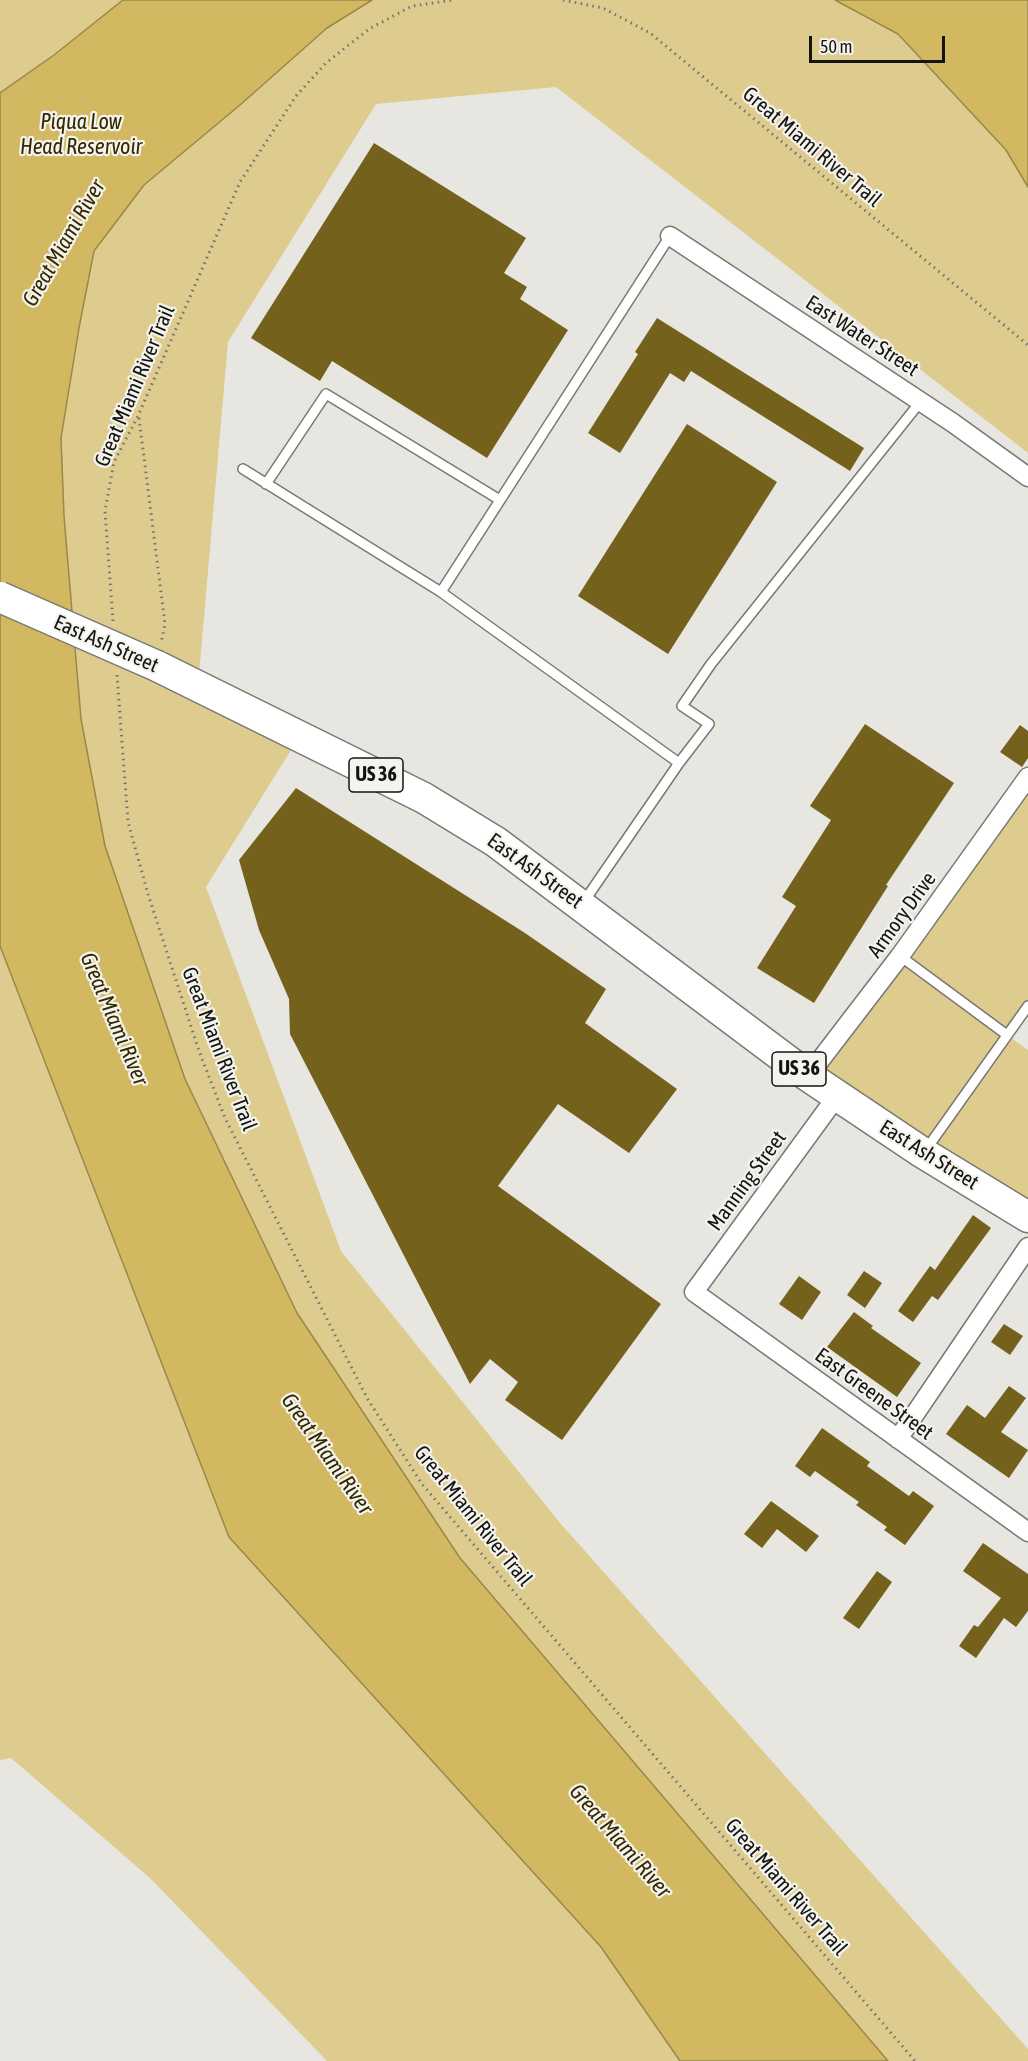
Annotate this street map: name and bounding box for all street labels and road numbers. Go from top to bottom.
street label: Great Miami River Trail [738,82,886,212]
street label: East Water Street [801,290,923,382]
street label: Great Miami River Trail [90,301,180,471]
street label: East Ash Street [50,610,162,678]
road number: US 36 [349,758,403,792]
street label: East Ash Street [482,828,588,914]
street label: Armory Drive [862,867,942,963]
street label: Great Miami River Trail [176,964,262,1134]
road number: US 36 [772,1052,826,1086]
street label: East Ash Street [875,1115,983,1195]
street label: Manning Street [702,1126,792,1236]
street label: East Greene Street [810,1343,938,1445]
street label: Great Miami River Trail [409,1441,537,1591]
street label: Great Miami River Trail [720,1813,852,1961]

